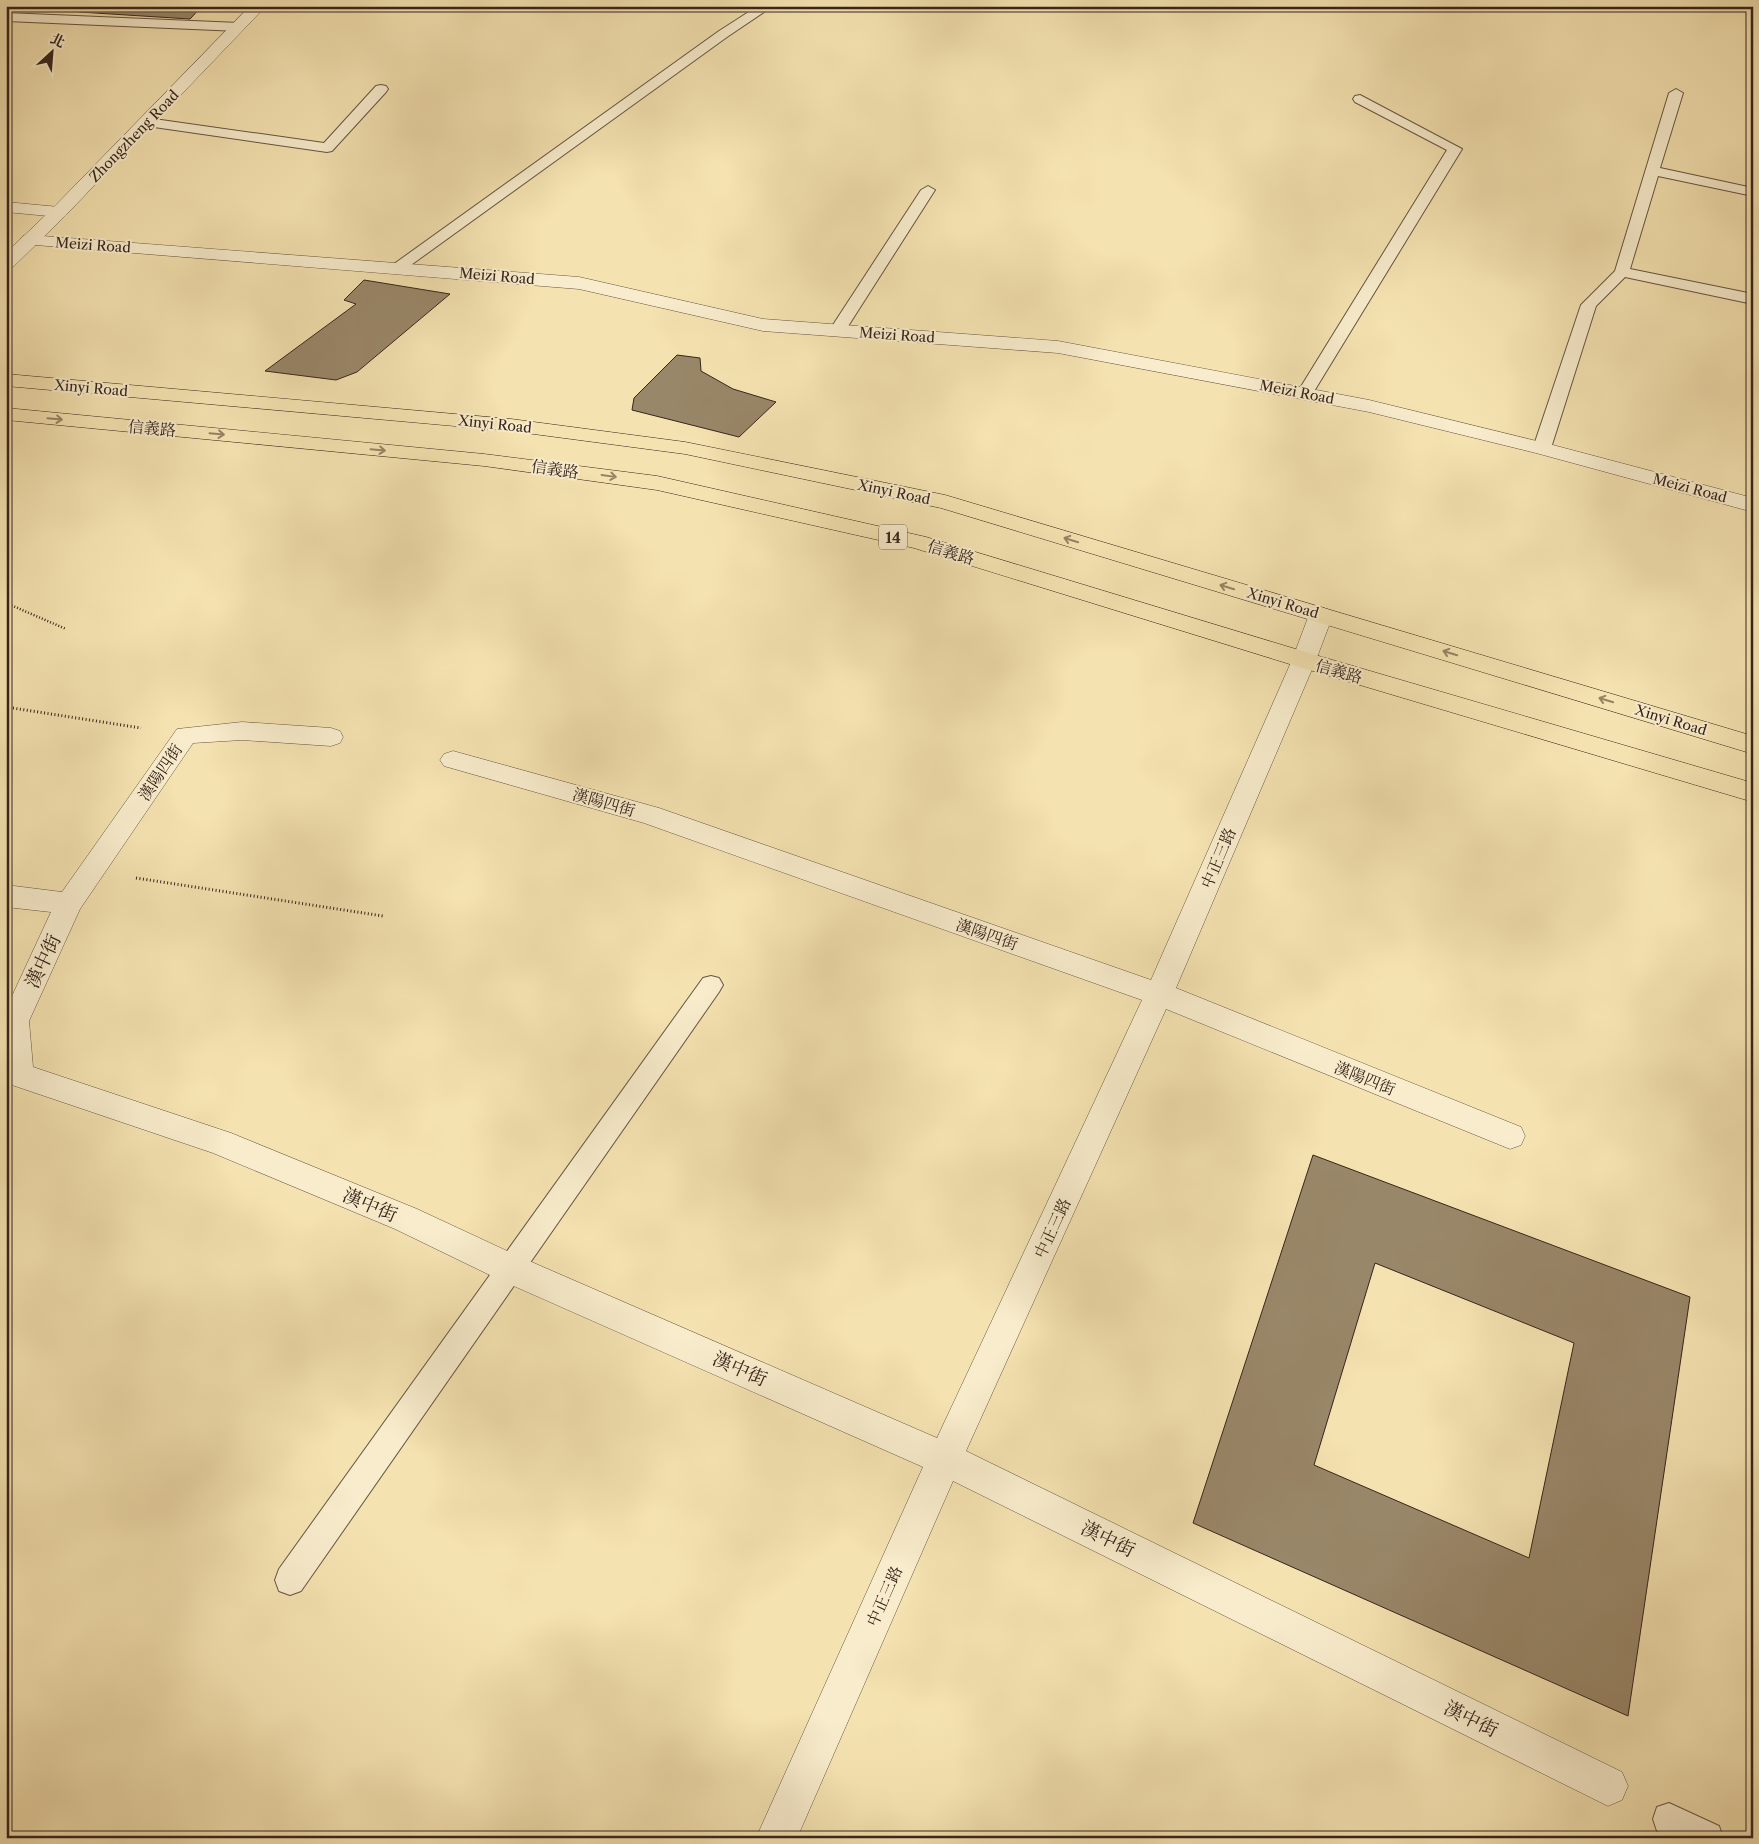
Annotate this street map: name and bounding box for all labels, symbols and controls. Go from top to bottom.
north arrow [28,28,78,78]
text: 北 [47,29,68,51]
street label: Zhongzheng Road [85,86,183,186]
street label: Meizi Road [55,233,132,257]
street label: Meizi Road [458,264,536,288]
street label: Meizi Road [859,323,936,347]
street label: Xinyi Road [52,376,129,400]
street label: Meizi Road [1258,376,1336,408]
street label: Xinyi Road [456,411,533,437]
one-way arrow [46,414,62,423]
street label: 信義路 [127,416,177,440]
one-way arrow [208,429,224,439]
one-way arrow [370,445,386,454]
street label: 信義路 [530,456,580,482]
street label: Meizi Road [1651,470,1729,507]
one-way arrow [601,471,617,481]
street label: Xinyi Road [855,475,933,509]
road number: 14 [879,524,907,550]
street label: 信義路 [925,535,977,569]
one-way arrow [1064,535,1080,545]
one-way arrow [1220,581,1236,591]
street label: Xinyi Road [1244,583,1322,623]
one-way arrow [1442,648,1458,658]
street label: 信義路 [1313,655,1365,687]
one-way arrow [1598,695,1614,705]
street label: Xinyi Road [1632,700,1710,740]
street label: 漢陽四街 [134,740,186,804]
street label: 漢陽四街 [570,784,638,820]
street label: 中正三路 [1196,825,1240,891]
street label: 漢陽四街 [953,914,1021,954]
street label: 漢中街 [21,930,65,992]
street label: 漢陽四街 [1332,1057,1398,1099]
street label: 漢中街 [339,1183,401,1227]
street label: 中正三路 [1029,1195,1075,1261]
street label: 漢中街 [709,1347,771,1391]
street label: 漢中街 [1077,1516,1139,1562]
street label: 中正三路 [862,1563,906,1629]
street label: 漢中街 [1440,1696,1502,1742]

